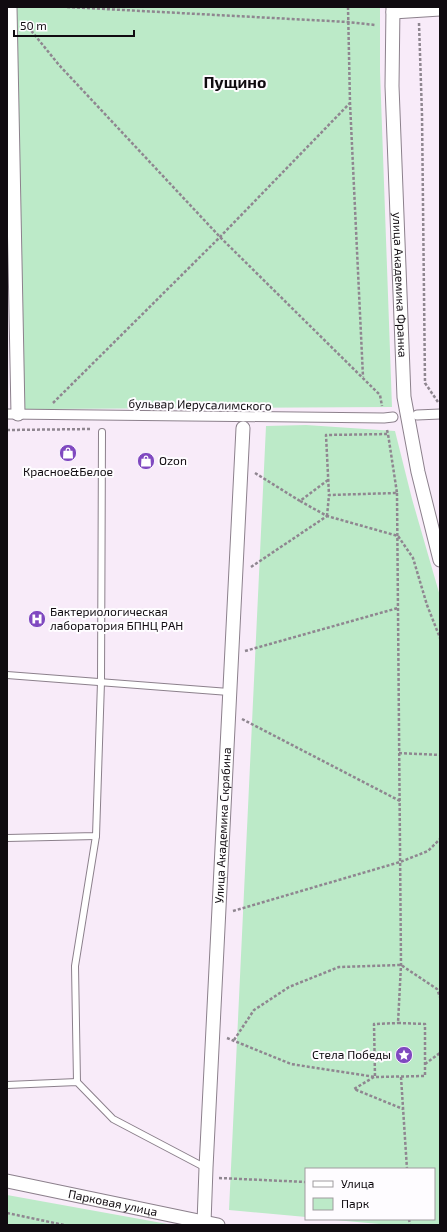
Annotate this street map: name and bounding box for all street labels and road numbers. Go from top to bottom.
street label: улица Академика Франка [390,212,410,358]
street label: бульвар Иерусалимского [128,396,272,413]
street label: Улица Академика Скрябина [211,747,233,904]
street label: Парковая улица [67,1186,159,1218]

